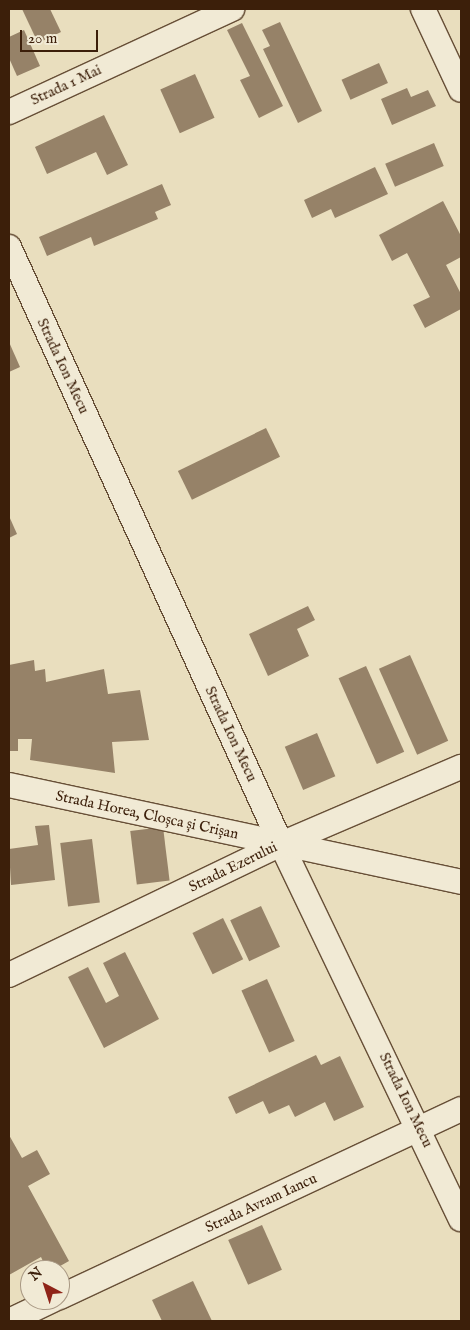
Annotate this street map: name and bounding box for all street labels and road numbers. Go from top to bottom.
street label: Strada 1 Mai [28,61,104,109]
street label: Strada Ion Mecu [33,315,93,417]
street label: Strada Ion Mecu [201,683,261,785]
street label: Strada Horea, Cloșca și Crișan [54,787,240,843]
street label: Strada Ezerului [186,838,280,896]
street label: Strada Ion Mecu [375,1050,437,1150]
street label: Strada Avram Iancu [202,1169,320,1237]

